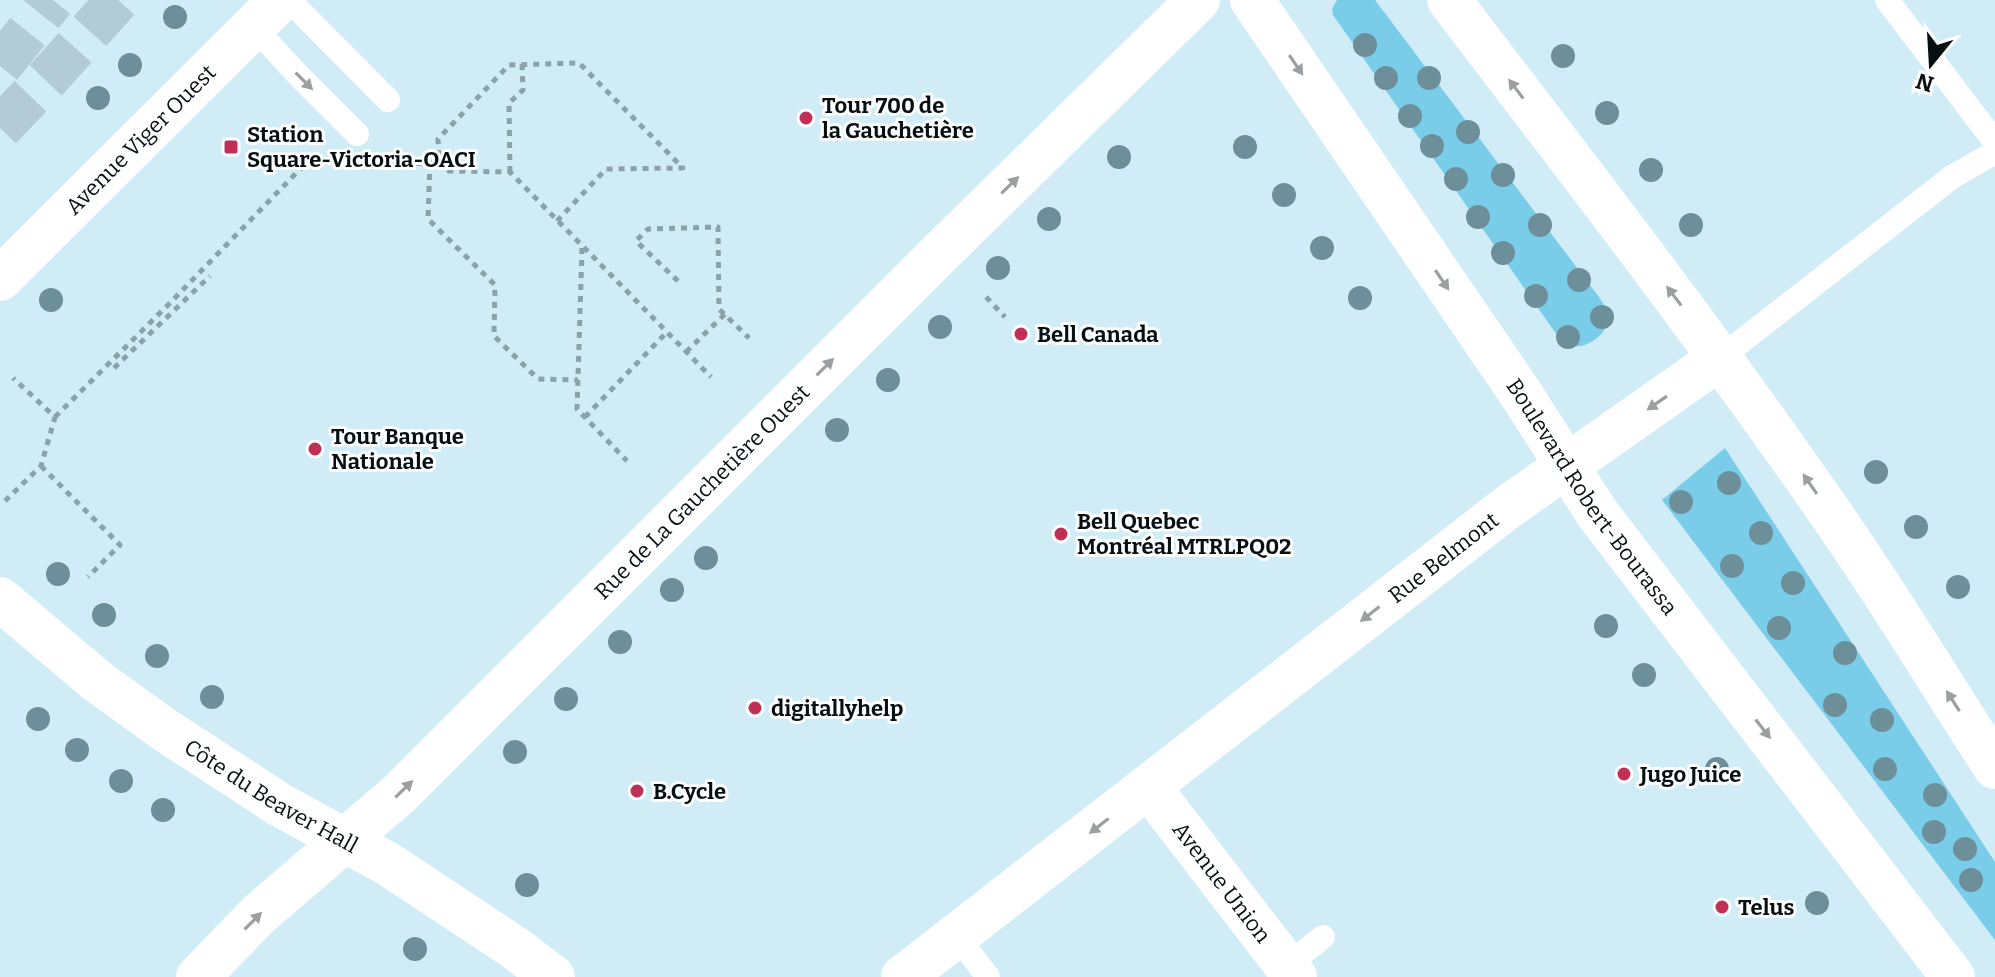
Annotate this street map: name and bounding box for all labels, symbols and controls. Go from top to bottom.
north arrow [1891,24,1971,104]
one-way arrow [1288,54,1303,75]
street label: Avenue Viger Ouest [59,59,221,220]
text: N [1913,67,1937,98]
one-way arrow [294,71,313,90]
one-way arrow [1509,79,1525,99]
place label: Tour 700 de la Gauchetière [822,92,974,144]
marker: Tour 700 de la Gauchetière [797,109,815,127]
place label: Station Square-Victoria-OACI [247,121,476,173]
marker: Station Square-Victoria-OACI [222,138,240,156]
one-way arrow [1000,176,1019,195]
one-way arrow [1435,269,1450,290]
one-way arrow [1667,285,1683,306]
place label: Bell Canada [1037,321,1159,348]
marker: Bell Canada [1012,325,1030,343]
one-way arrow [815,359,834,377]
street label: Boulevard Robert-Bourassa [1501,373,1684,620]
street label: Rue de La Gauchetière Ouest [588,378,815,605]
one-way arrow [1646,395,1667,410]
place label: Tour Banque Nationale [331,423,464,475]
marker: Tour Banque Nationale [306,440,324,458]
one-way arrow [1803,473,1818,494]
street label: Rue Belmont [1383,506,1504,609]
place label: Bell Quebec Montréal MTRLPQ02 [1077,508,1292,560]
marker: Bell Quebec Montréal MTRLPQ02 [1052,525,1070,543]
one-way arrow [1360,605,1380,622]
one-way arrow [1946,690,1960,712]
place label: digitallyhelp [771,695,903,722]
marker: digitallyhelp [746,699,764,717]
one-way arrow [1754,719,1770,739]
street label: Côte du Beaver Hall [179,733,363,859]
place label: Jugo Juice [1639,761,1741,788]
marker: Jugo Juice [1615,765,1633,783]
place label: B.Cycle [653,778,726,805]
one-way arrow [394,780,413,798]
marker: B.Cycle [628,782,646,800]
street label: Avenue Union [1167,816,1277,948]
one-way arrow [1089,817,1109,833]
place label: Telus [1738,894,1794,921]
marker: Telus [1713,898,1731,916]
one-way arrow [243,912,262,931]

